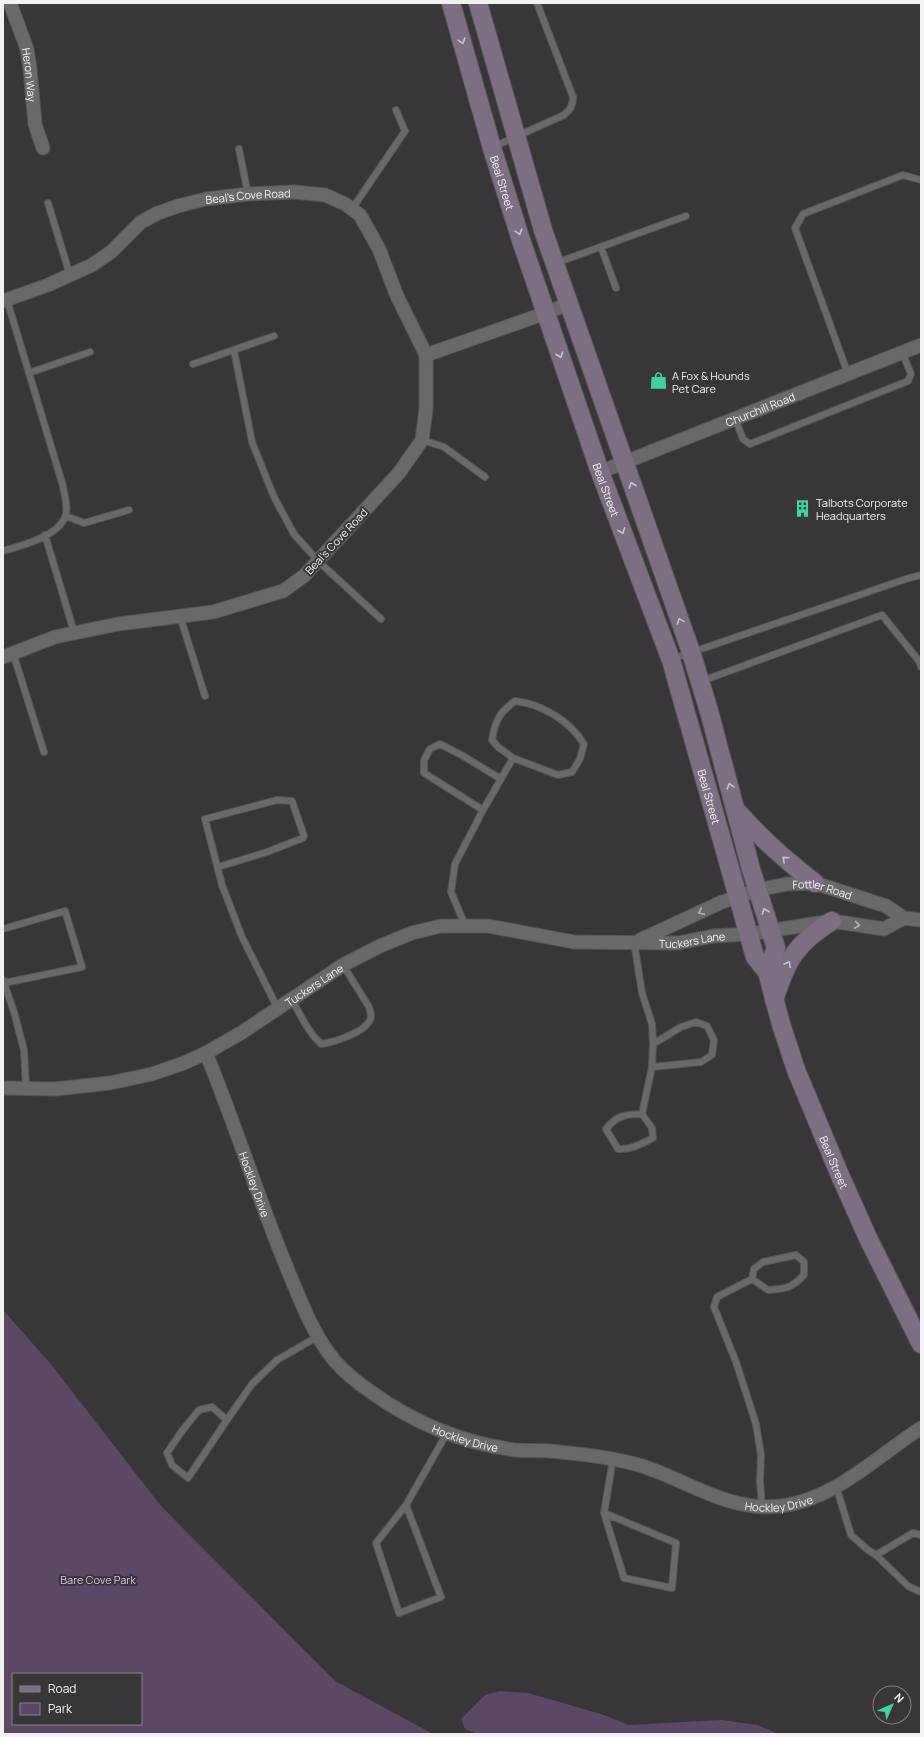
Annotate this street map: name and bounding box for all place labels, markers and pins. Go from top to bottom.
place label: A Fox & Hounds Pet Care [672,368,750,396]
shop icon: A Fox & Hounds Pet Care [649,371,669,391]
place label: Talbots Corporate Headquarters [816,495,908,523]
building icon: Talbots Corporate Headquarters [793,498,813,518]

